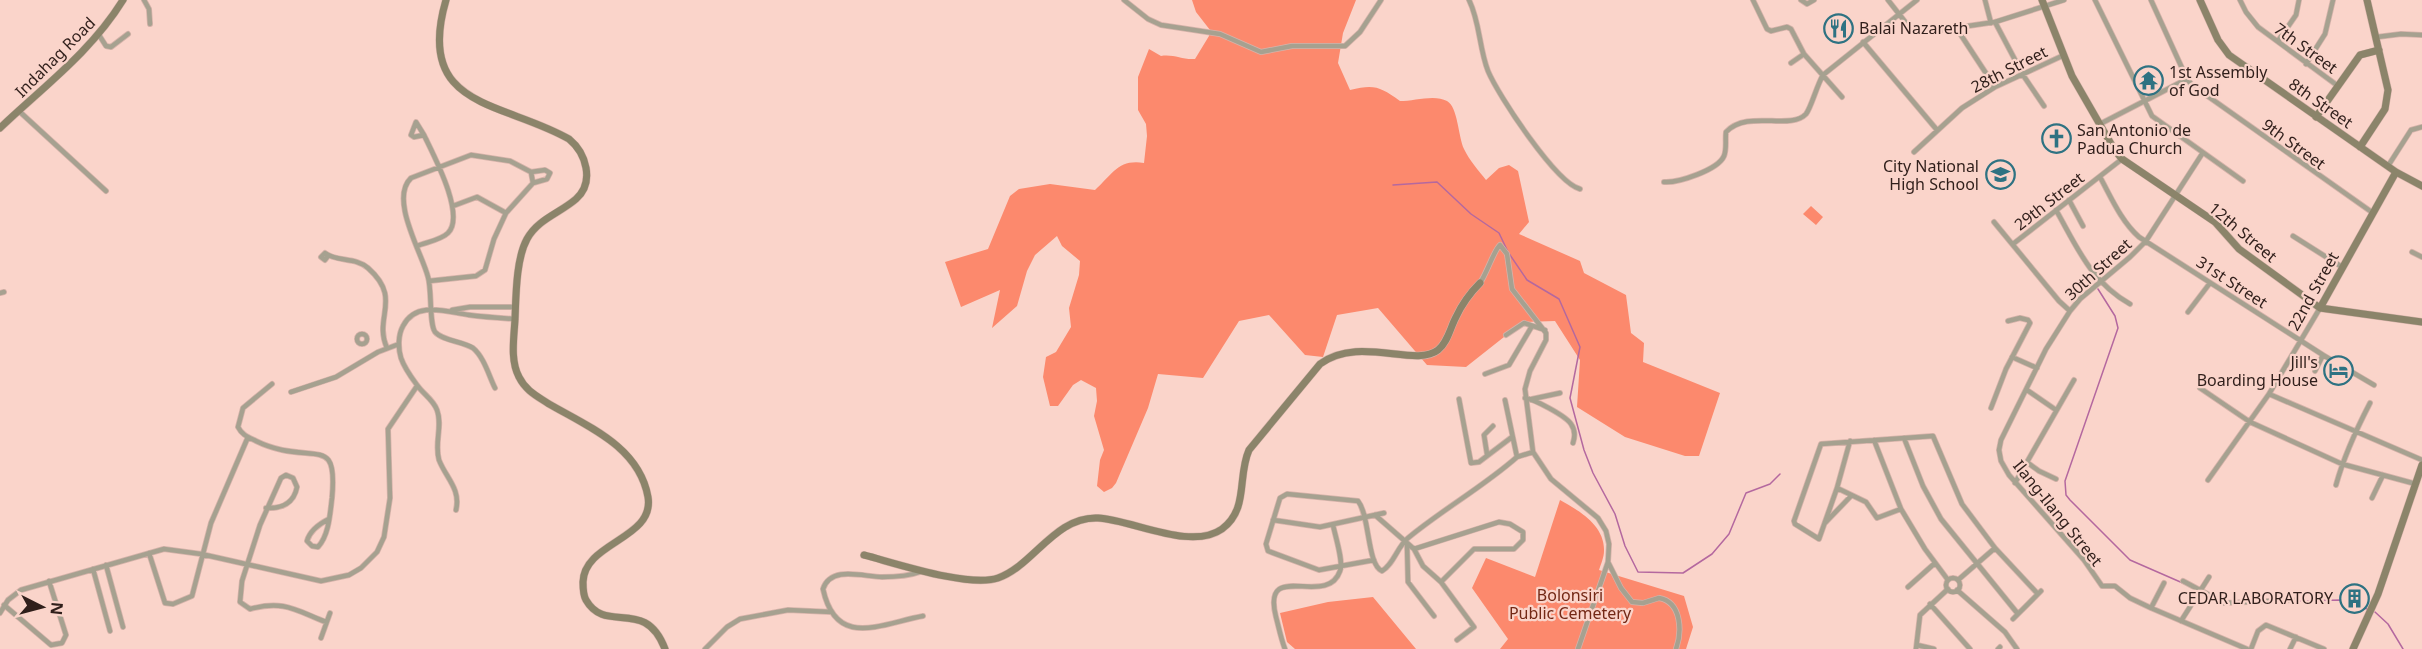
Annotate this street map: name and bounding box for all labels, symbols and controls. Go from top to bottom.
street label: Indahag Road [10,12,100,102]
restaurant icon: Balai Nazareth [1822,12,1854,44]
place label: Balai Nazareth [1859,17,1968,39]
street label: 7th Street [2270,17,2342,79]
street label: 28th Street [1967,40,2051,98]
place label: 1st Assembly of God [2169,61,2268,101]
temple icon: 1st Assembly of God [2132,65,2164,97]
street label: 8th Street [2285,73,2358,133]
street label: 9th Street [2258,113,2330,175]
place label: San Antonio de Padua Church [2077,119,2191,159]
church icon: San Antonio de Padua Church [2040,123,2072,155]
place label: City National High School [1883,155,1979,195]
school or university icon: City National High School [1984,159,2016,191]
street label: 29th Street [2010,167,2089,235]
street label: 12th Street [2204,197,2282,267]
street label: 30th Street [2060,233,2136,305]
street label: 22nd Street [2282,247,2344,334]
street label: 31st Street [2192,251,2272,313]
place label: Jill's Boarding House [2197,351,2318,391]
hotel icon: Jill's Boarding House [2323,355,2355,387]
street label: Ilang-Ilang Street [2008,455,2108,571]
north arrow [12,577,72,637]
building icon: CEDAR LABORATORY [2338,582,2370,614]
park label: Bolonsiri Public Cemetery [1509,584,1632,624]
place label: CEDAR LABORATORY [2178,587,2334,609]
text: N [45,601,69,616]

